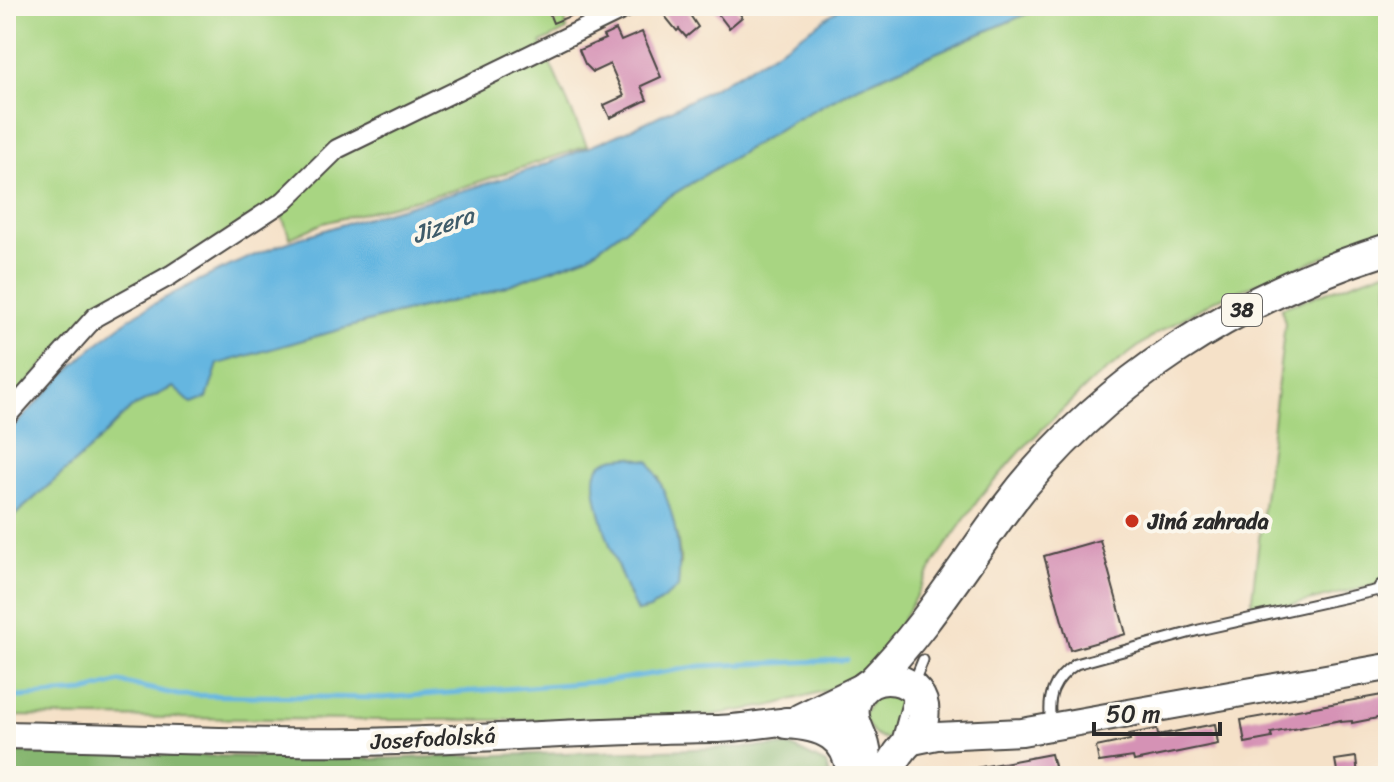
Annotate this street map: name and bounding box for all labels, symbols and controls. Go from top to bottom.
water label: Jizera [406,194,482,256]
road number: 38 [1222,294,1262,326]
place label: Jiná zahrada [1146,502,1269,541]
marker: Jiná zahrada [1123,512,1141,530]
scale bar [1094,686,1220,736]
text: 50 m [1106,693,1161,735]
street label: Josefodolská [368,716,497,761]

